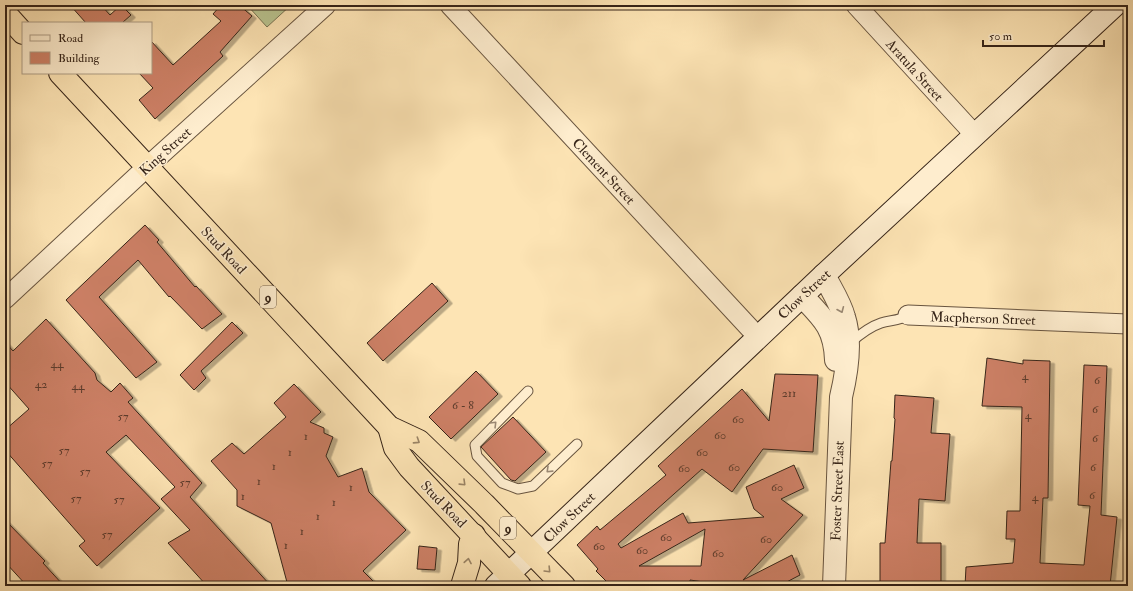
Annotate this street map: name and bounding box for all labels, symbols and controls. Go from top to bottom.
legend [22,22,152,74]
scale bar [983,22,1104,48]
text: 50 m [989,29,1013,44]
text: Road [58,31,83,46]
street label: Aratula Street [882,35,947,105]
text: Building [58,51,101,66]
street label: King Street [136,123,195,179]
street label: Clement Street [569,135,639,208]
street label: Stud Road [197,223,250,278]
street label: Clow Street [774,265,835,323]
road number: 9 [260,286,276,308]
one-way arrow [837,306,845,313]
street label: Macpherson Street [930,308,1037,330]
house number: 44 [51,357,64,372]
house number: 4 [1022,369,1029,384]
house number: 6 [1094,373,1101,388]
house number: 42 [35,377,47,392]
house number: 44 [72,379,85,394]
house number: 211 [782,386,796,401]
house number: 6 - 8 [452,398,474,413]
house number: 6 [1092,402,1099,417]
house number: 4 [1025,408,1032,423]
house number: 57 [118,409,129,424]
house number: 60 [732,412,744,427]
one-way arrow [489,421,496,429]
house number: 60 [714,428,726,443]
house number: 1 [304,429,308,444]
house number: 6 [1092,431,1099,446]
one-way arrow [413,437,420,444]
street label: Foster Street East [827,440,848,541]
house number: 57 [59,443,70,458]
house number: 1 [288,445,292,460]
house number: 60 [696,445,708,460]
house number: 57 [42,456,53,471]
house number: 1 [272,459,276,474]
house number: 60 [728,460,740,475]
house number: 6 [1090,460,1097,475]
house number: 60 [678,461,690,476]
house number: 57 [80,464,91,479]
one-way arrow [546,466,554,473]
house number: 1 [257,474,261,489]
house number: 57 [180,475,191,490]
street label: Stud Road [417,477,470,531]
one-way arrow [458,478,466,485]
house number: 1 [349,480,353,495]
house number: 60 [771,480,783,495]
street label: Clow Street [540,488,599,546]
house number: 6 [1089,488,1096,503]
house number: 1 [241,489,245,504]
house number: 4 [1032,490,1039,505]
house number: 57 [71,491,82,506]
house number: 57 [114,492,125,507]
house number: 1 [332,495,336,510]
house number: 1 [316,509,320,524]
road number: 9 [500,517,516,539]
house number: 1 [300,524,304,539]
house number: 57 [102,527,113,542]
house number: 60 [660,530,672,545]
house number: 60 [760,532,772,547]
house number: 1 [284,538,288,553]
house number: 60 [593,539,605,554]
house number: 60 [636,543,648,558]
house number: 60 [712,546,724,561]
one-way arrow [463,557,472,564]
one-way arrow [543,565,551,573]

